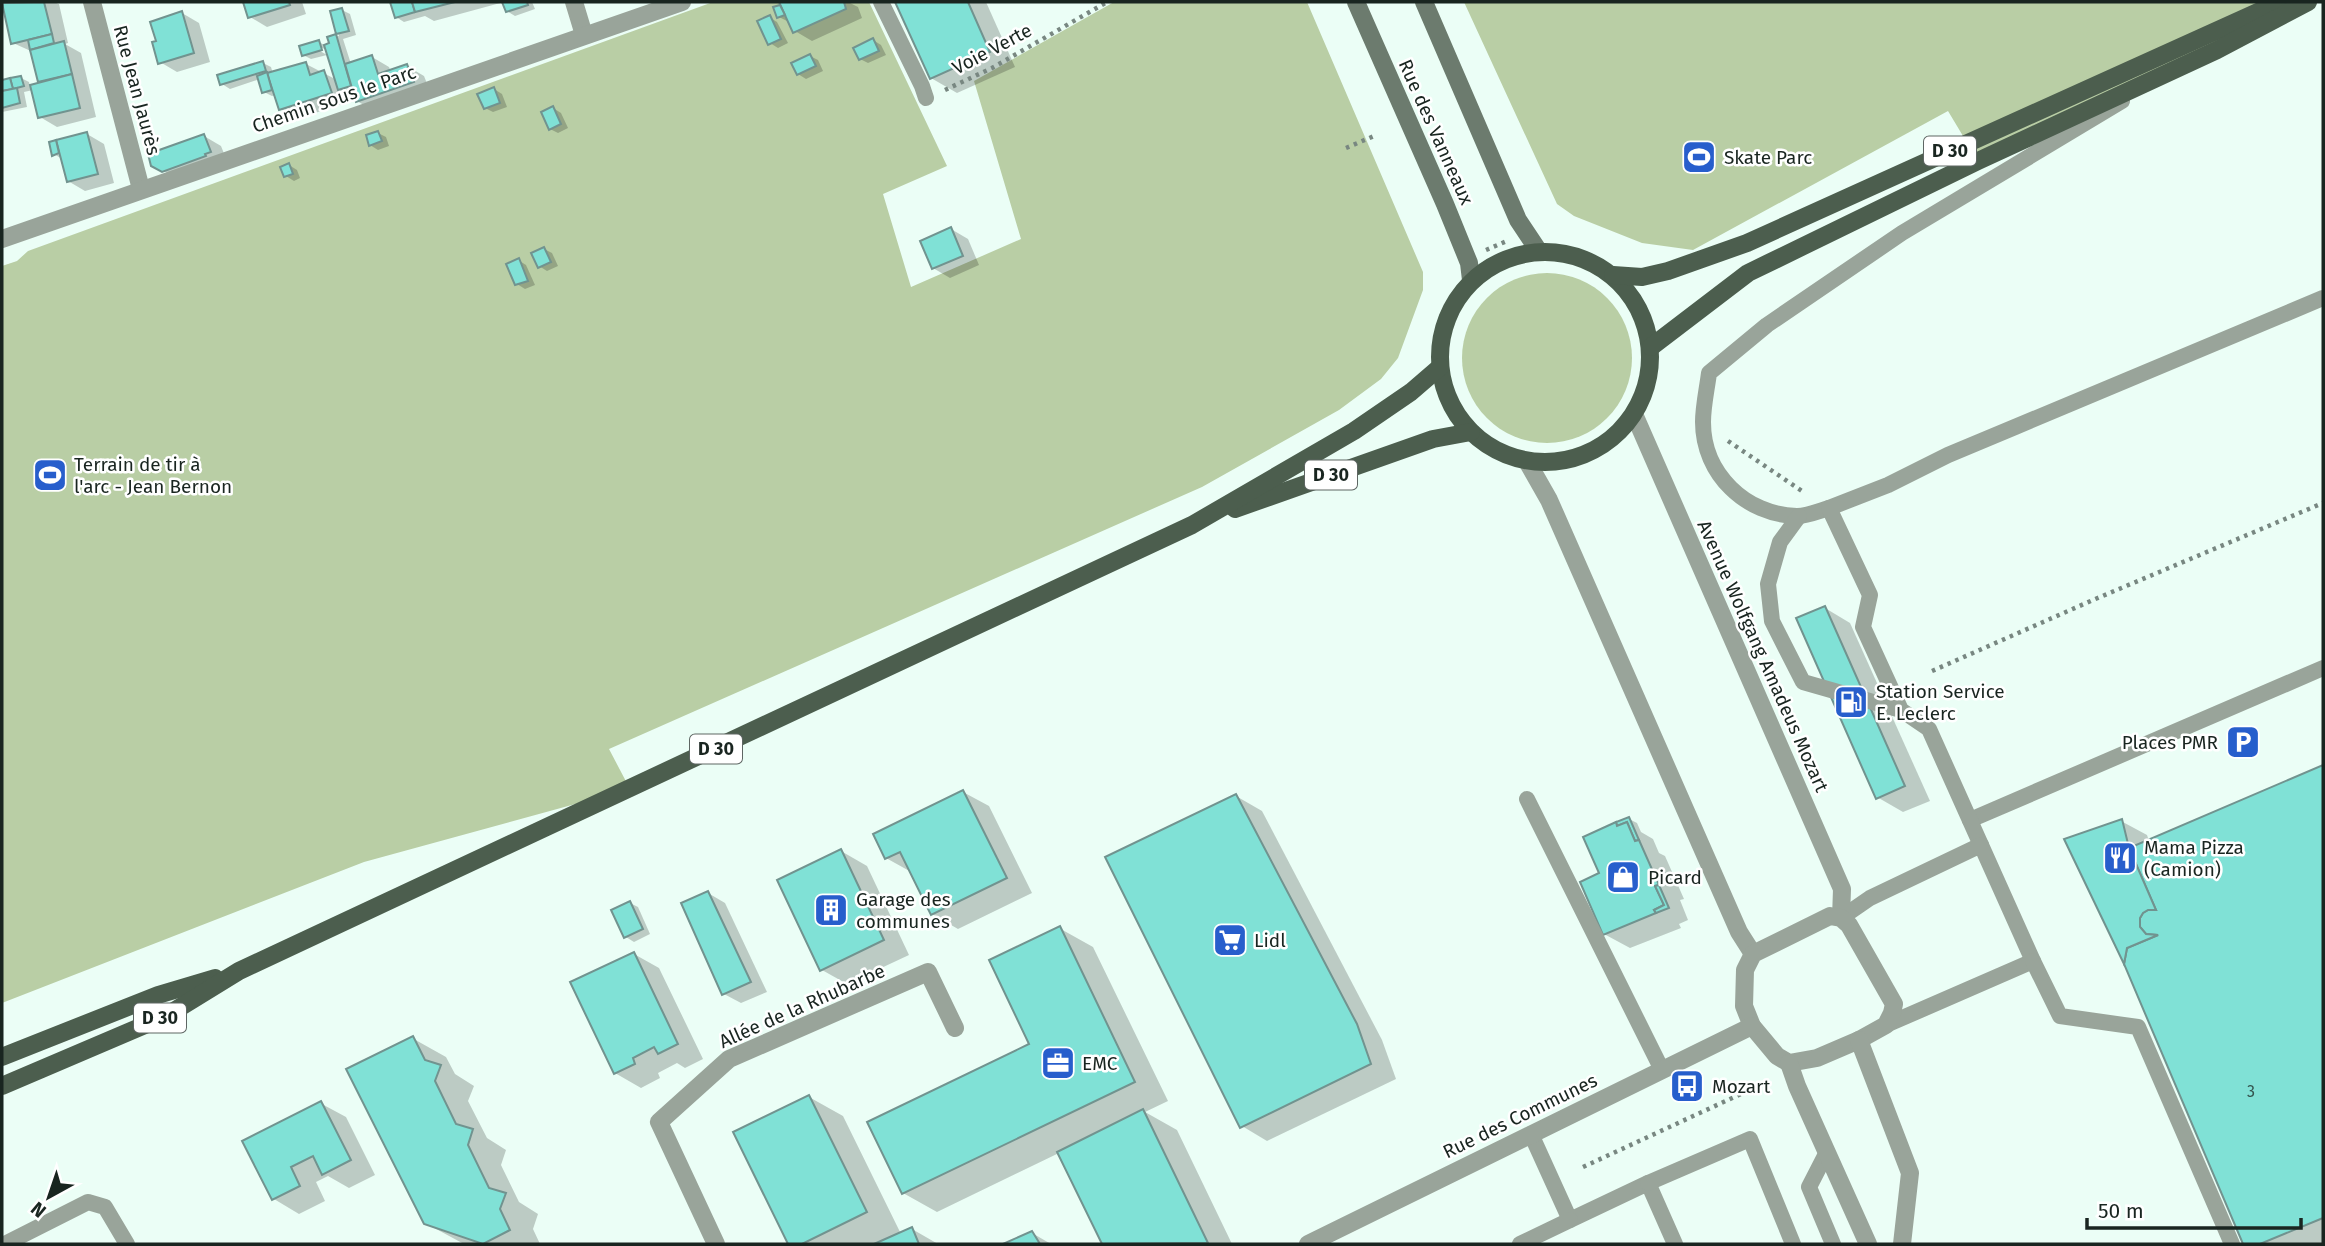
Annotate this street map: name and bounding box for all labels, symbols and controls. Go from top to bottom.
street label: Voie Verte [948,19,1036,79]
street label: Rue Jean Jaurès [109,23,165,158]
street label: Rue des Vanneaux [1394,56,1479,209]
street label: Chemin sous le Parc [249,60,419,138]
road number: D 30 [1924,136,1976,166]
sports icon: Skate Parc [1680,138,1718,176]
place label: Skate Parc [1724,146,1812,169]
place label: Terrain de tir à l'arc - Jean Bernon [74,453,232,498]
sports icon: Terrain de tir à l'arc - Jean Bernon [31,456,69,494]
road number: D 30 [1305,461,1357,490]
street label: Avenue Wolfgang Amadeus Mozart [1692,517,1834,796]
place label: Station Service E. Leclerc [1876,680,2005,725]
fuel station icon: Station Service E. Leclerc [1832,683,1870,721]
parking icon: Places PMR [2224,723,2262,761]
place label: Places PMR [2122,731,2218,754]
road number: D 30 [690,734,742,764]
place label: Mama Pizza (Camion) [2144,836,2244,881]
restaurant icon: Mama Pizza (Camion) [2101,839,2139,877]
shop icon: Picard [1604,858,1642,896]
place label: Picard [1648,866,1702,889]
place label: Garage des communes [856,888,951,933]
building icon: Garage des communes [812,891,850,929]
supermarket icon: Lidl [1211,921,1249,959]
place label: Lidl [1254,929,1286,952]
street label: Allée de la Rhubarbe [715,959,889,1053]
road number: D 30 [134,1003,186,1032]
office icon: EMC [1039,1044,1077,1082]
place label: EMC [1082,1052,1118,1075]
bus stop icon: Mozart [1668,1067,1706,1105]
street label: Rue des Communes [1439,1069,1601,1163]
place label: Mozart [1712,1075,1770,1098]
house number: 3 [2247,1082,2255,1101]
north arrow [14,1162,84,1232]
scale bar [2087,1186,2300,1230]
text: N [26,1197,51,1223]
text: 50 m [2098,1198,2144,1224]

